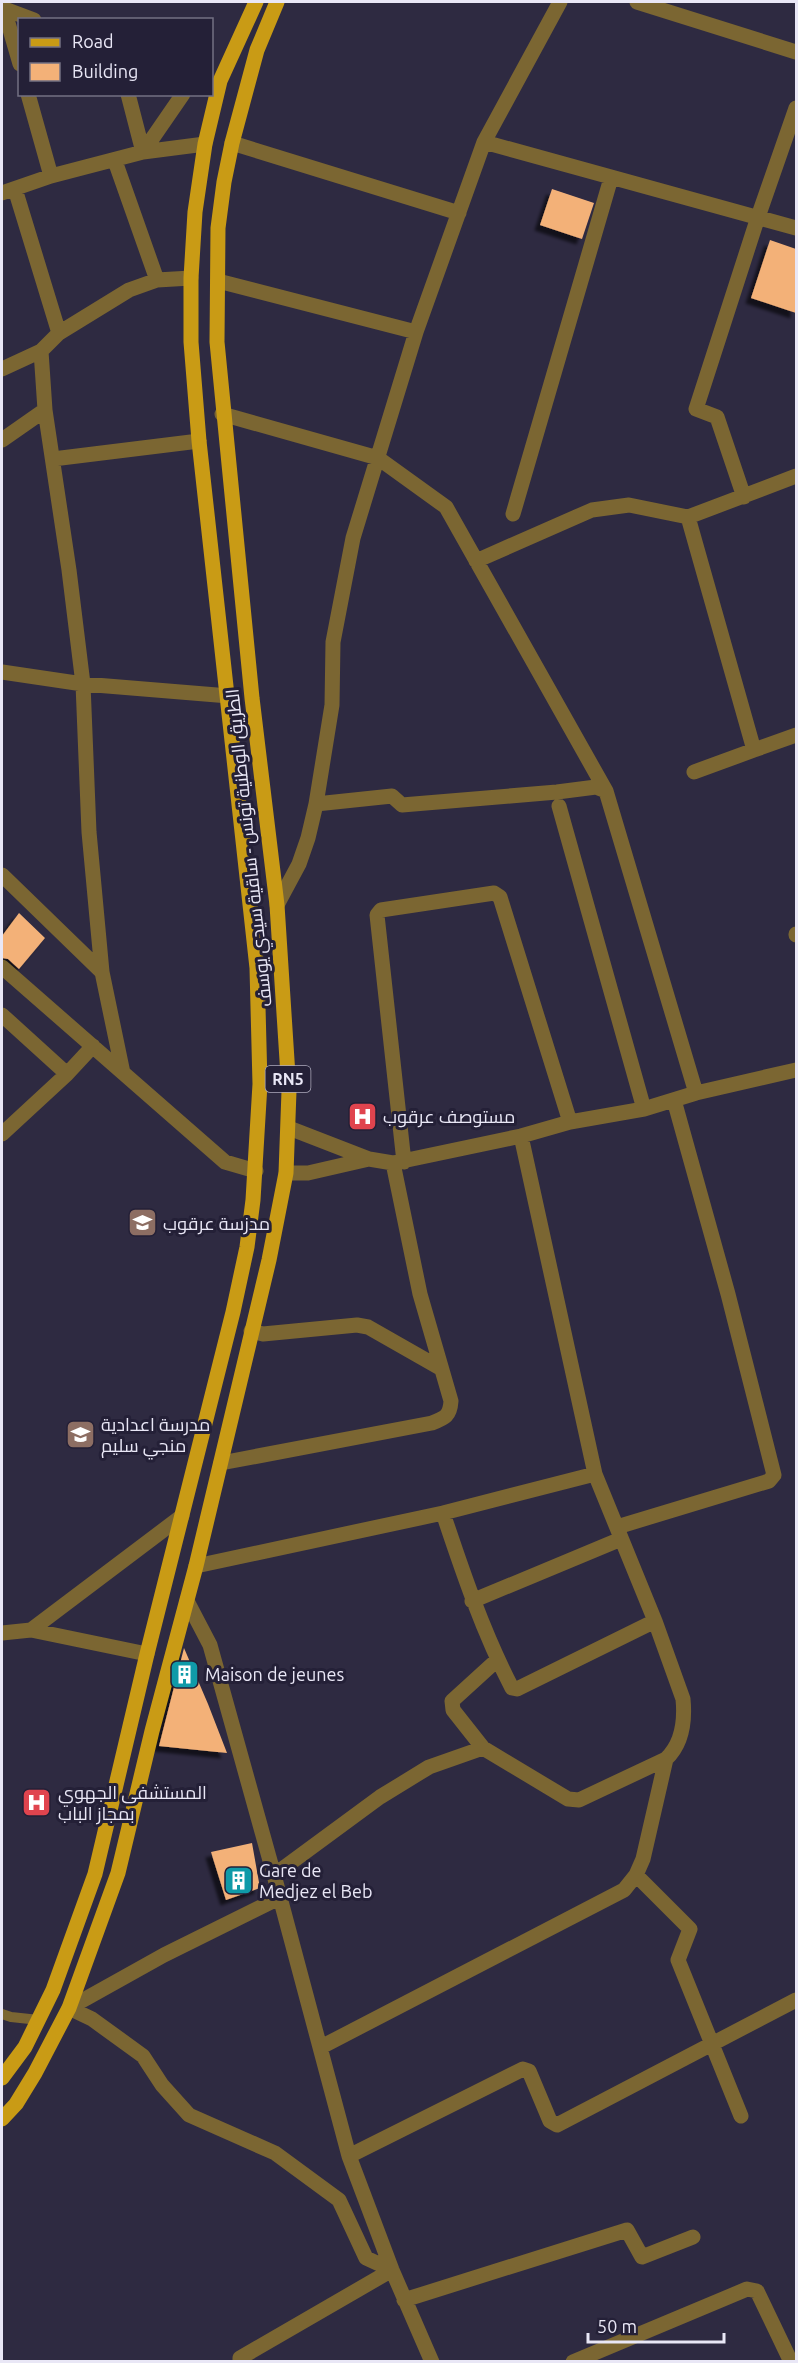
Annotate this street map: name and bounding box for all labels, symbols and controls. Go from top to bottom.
legend [18,18,213,96]
text: Road [72,31,114,51]
text: Building [72,61,138,81]
street label: الطريق الوطنية تونس - ساقية سيدي يوسف [221,687,280,1008]
road number: RN5 [266,1066,310,1092]
hospital icon: مستوصف عرقوب [346,1100,378,1132]
place label: مستوصف عرقوب [383,1106,515,1128]
school or university icon: مدزسة عرقوب [126,1207,158,1239]
place label: مدزسة عرقوب [163,1213,270,1235]
place label: مدرسة اعدادية منجي سليم [101,1414,210,1460]
school or university icon: مدرسة اعدادية منجي سليم [64,1418,96,1450]
building icon: Maison de jeunes [168,1658,200,1690]
place label: Maison de jeunes [205,1664,344,1684]
place label: المستشفى الجهوي بمجاز الباب [58,1782,207,1825]
hospital icon: المستشفى الجهوي بمجاز الباب [21,1786,53,1818]
place label: Gare de Medjez el Beb [259,1860,373,1901]
building icon: Gare de Medjez el Beb [222,1864,254,1896]
scale bar [588,2306,724,2344]
text: 50 m [597,2316,637,2336]

